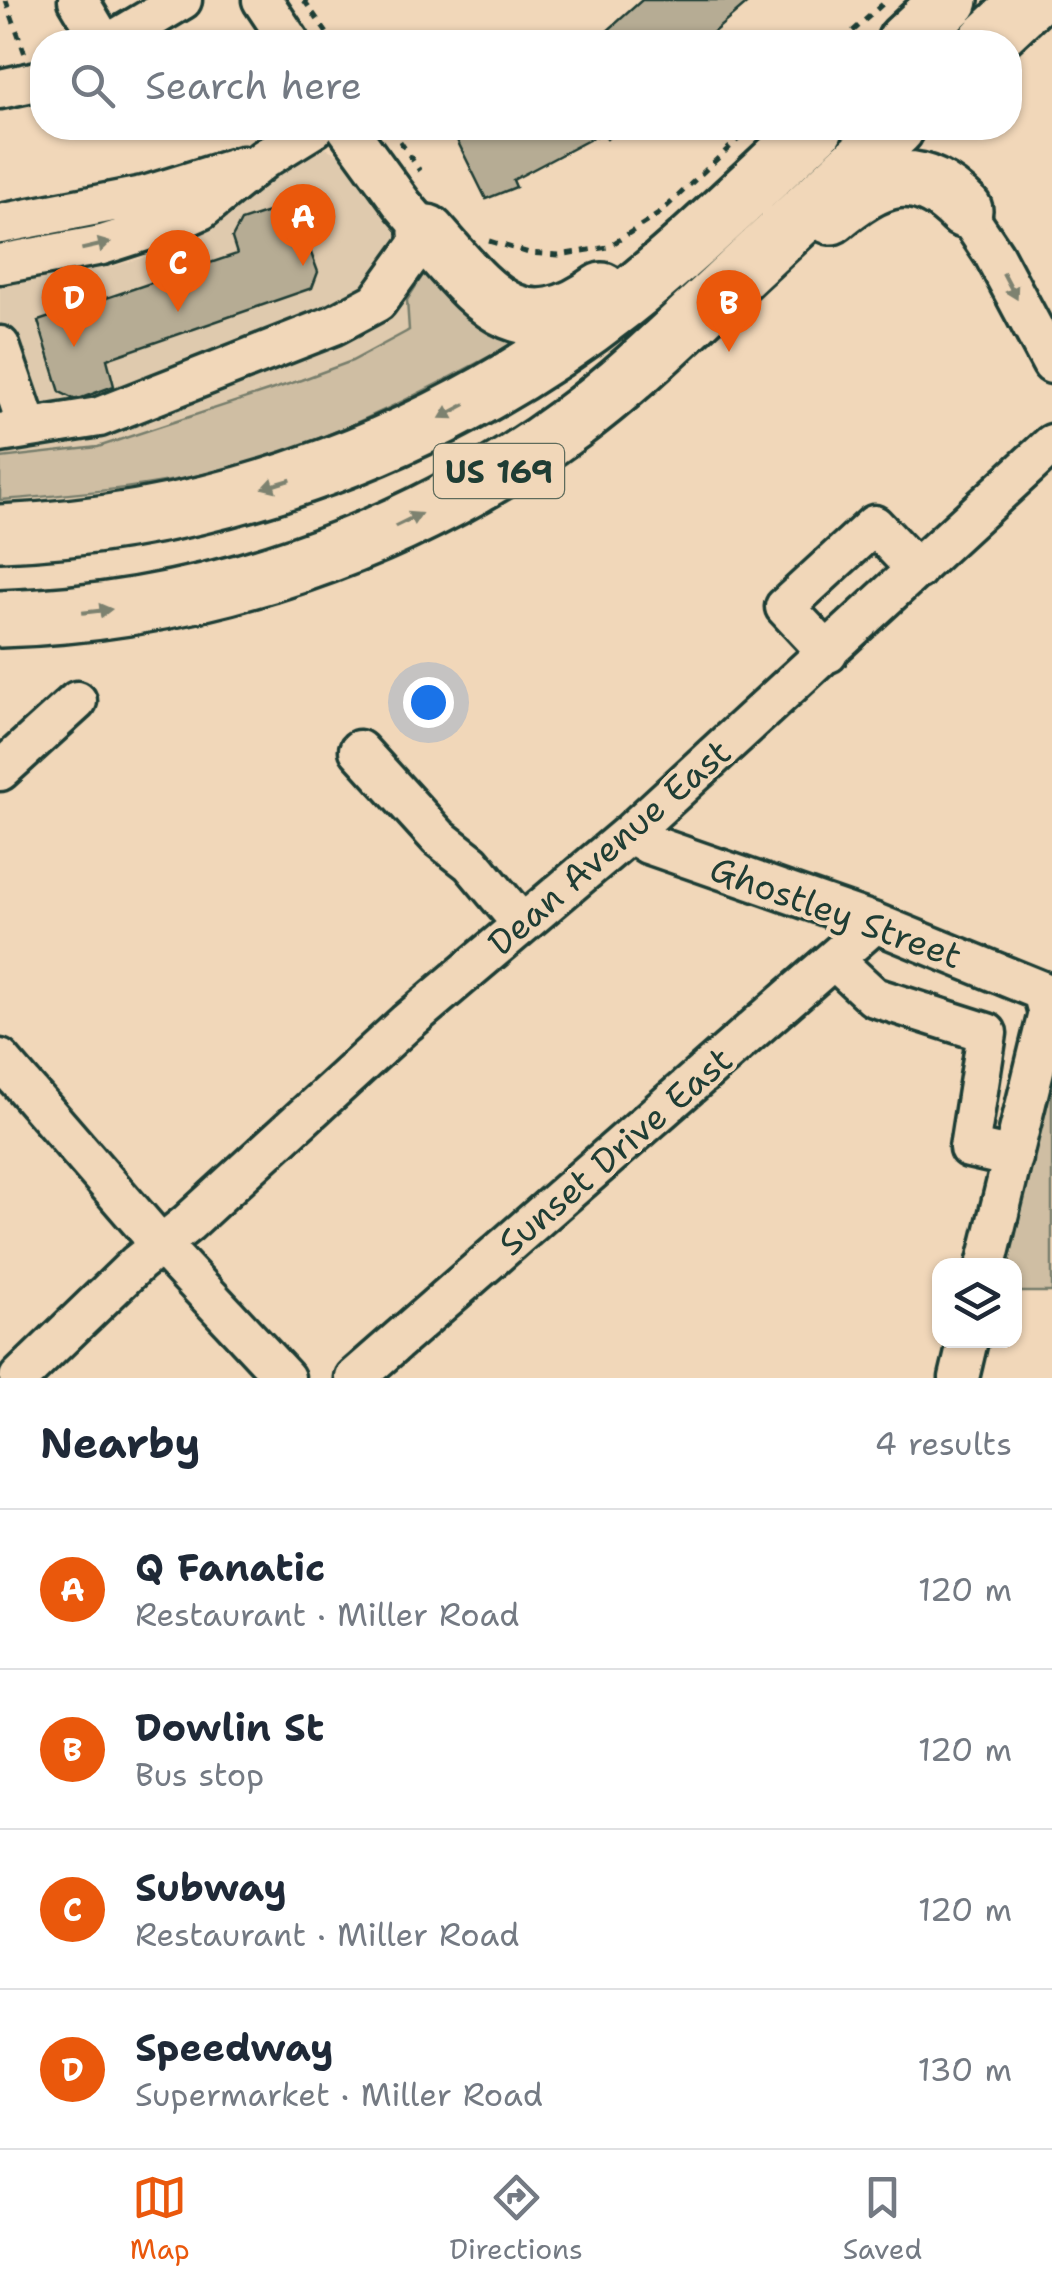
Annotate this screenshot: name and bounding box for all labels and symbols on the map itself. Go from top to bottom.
pin: A [270,184,336,266]
pin: C [146,230,210,312]
one-way arrow [81,238,112,253]
pin: D [42,264,106,347]
pin: B [696,270,762,352]
one-way arrow [1002,272,1019,301]
one-way arrow [438,402,467,419]
road number: US 169 [434,444,564,498]
one-way arrow [262,477,292,492]
one-way arrow [393,512,422,529]
one-way arrow [82,603,114,619]
your location [403,677,454,728]
street label: Dean Avenue East [478,728,740,966]
street label: Ghostley Street [704,845,968,979]
street label: Sunset Drive East [488,1036,742,1266]

